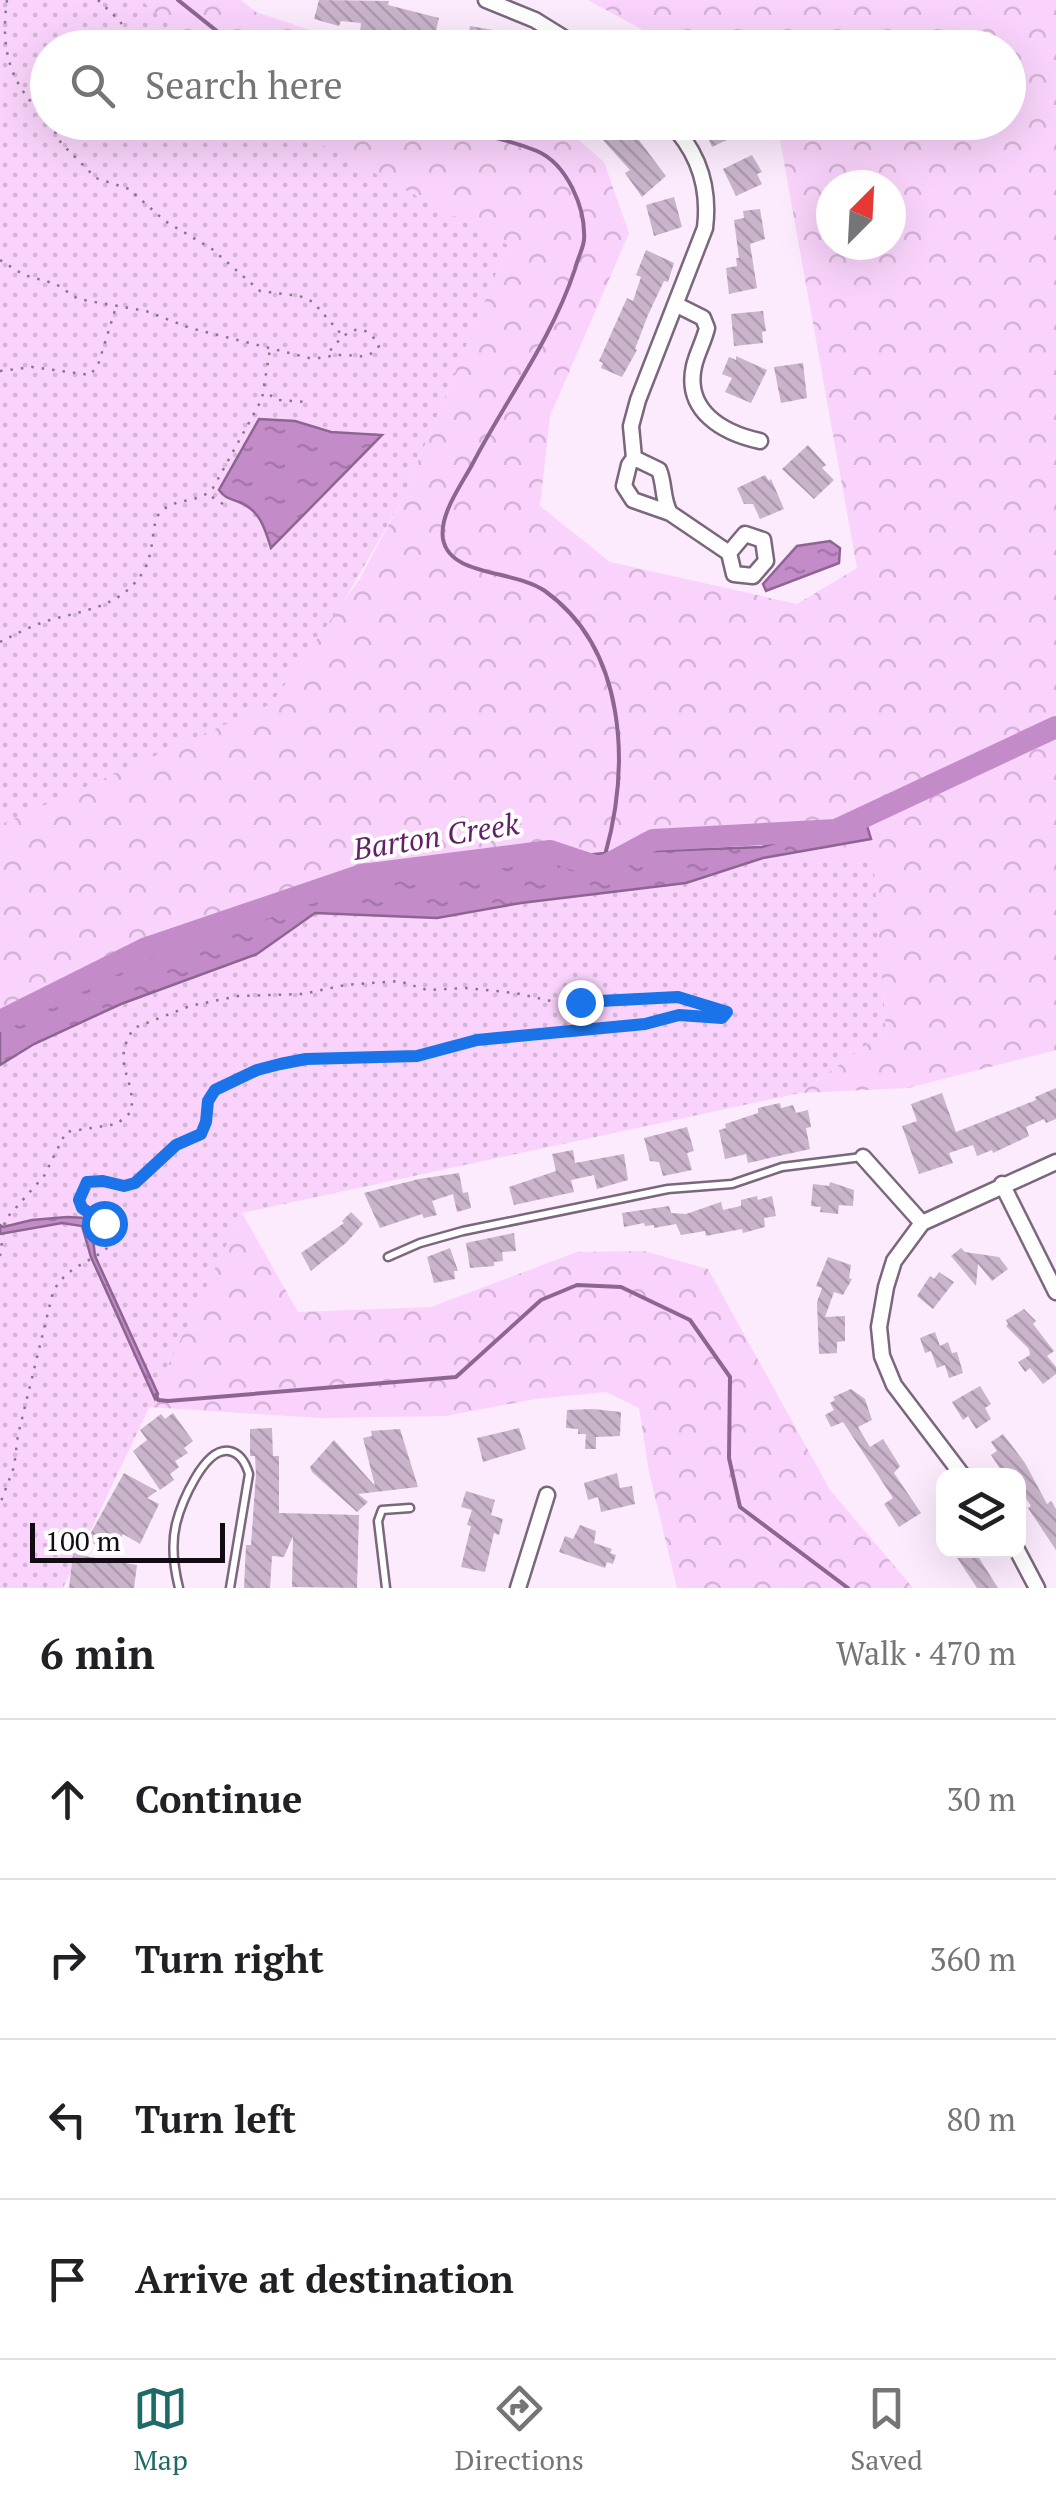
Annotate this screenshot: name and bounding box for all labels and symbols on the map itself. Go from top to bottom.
north arrow [816,170,906,260]
water label: Barton Creek [349,803,522,869]
route end [558,980,604,1026]
route start [82,1201,128,1247]
scale bar [30,1518,225,1562]

